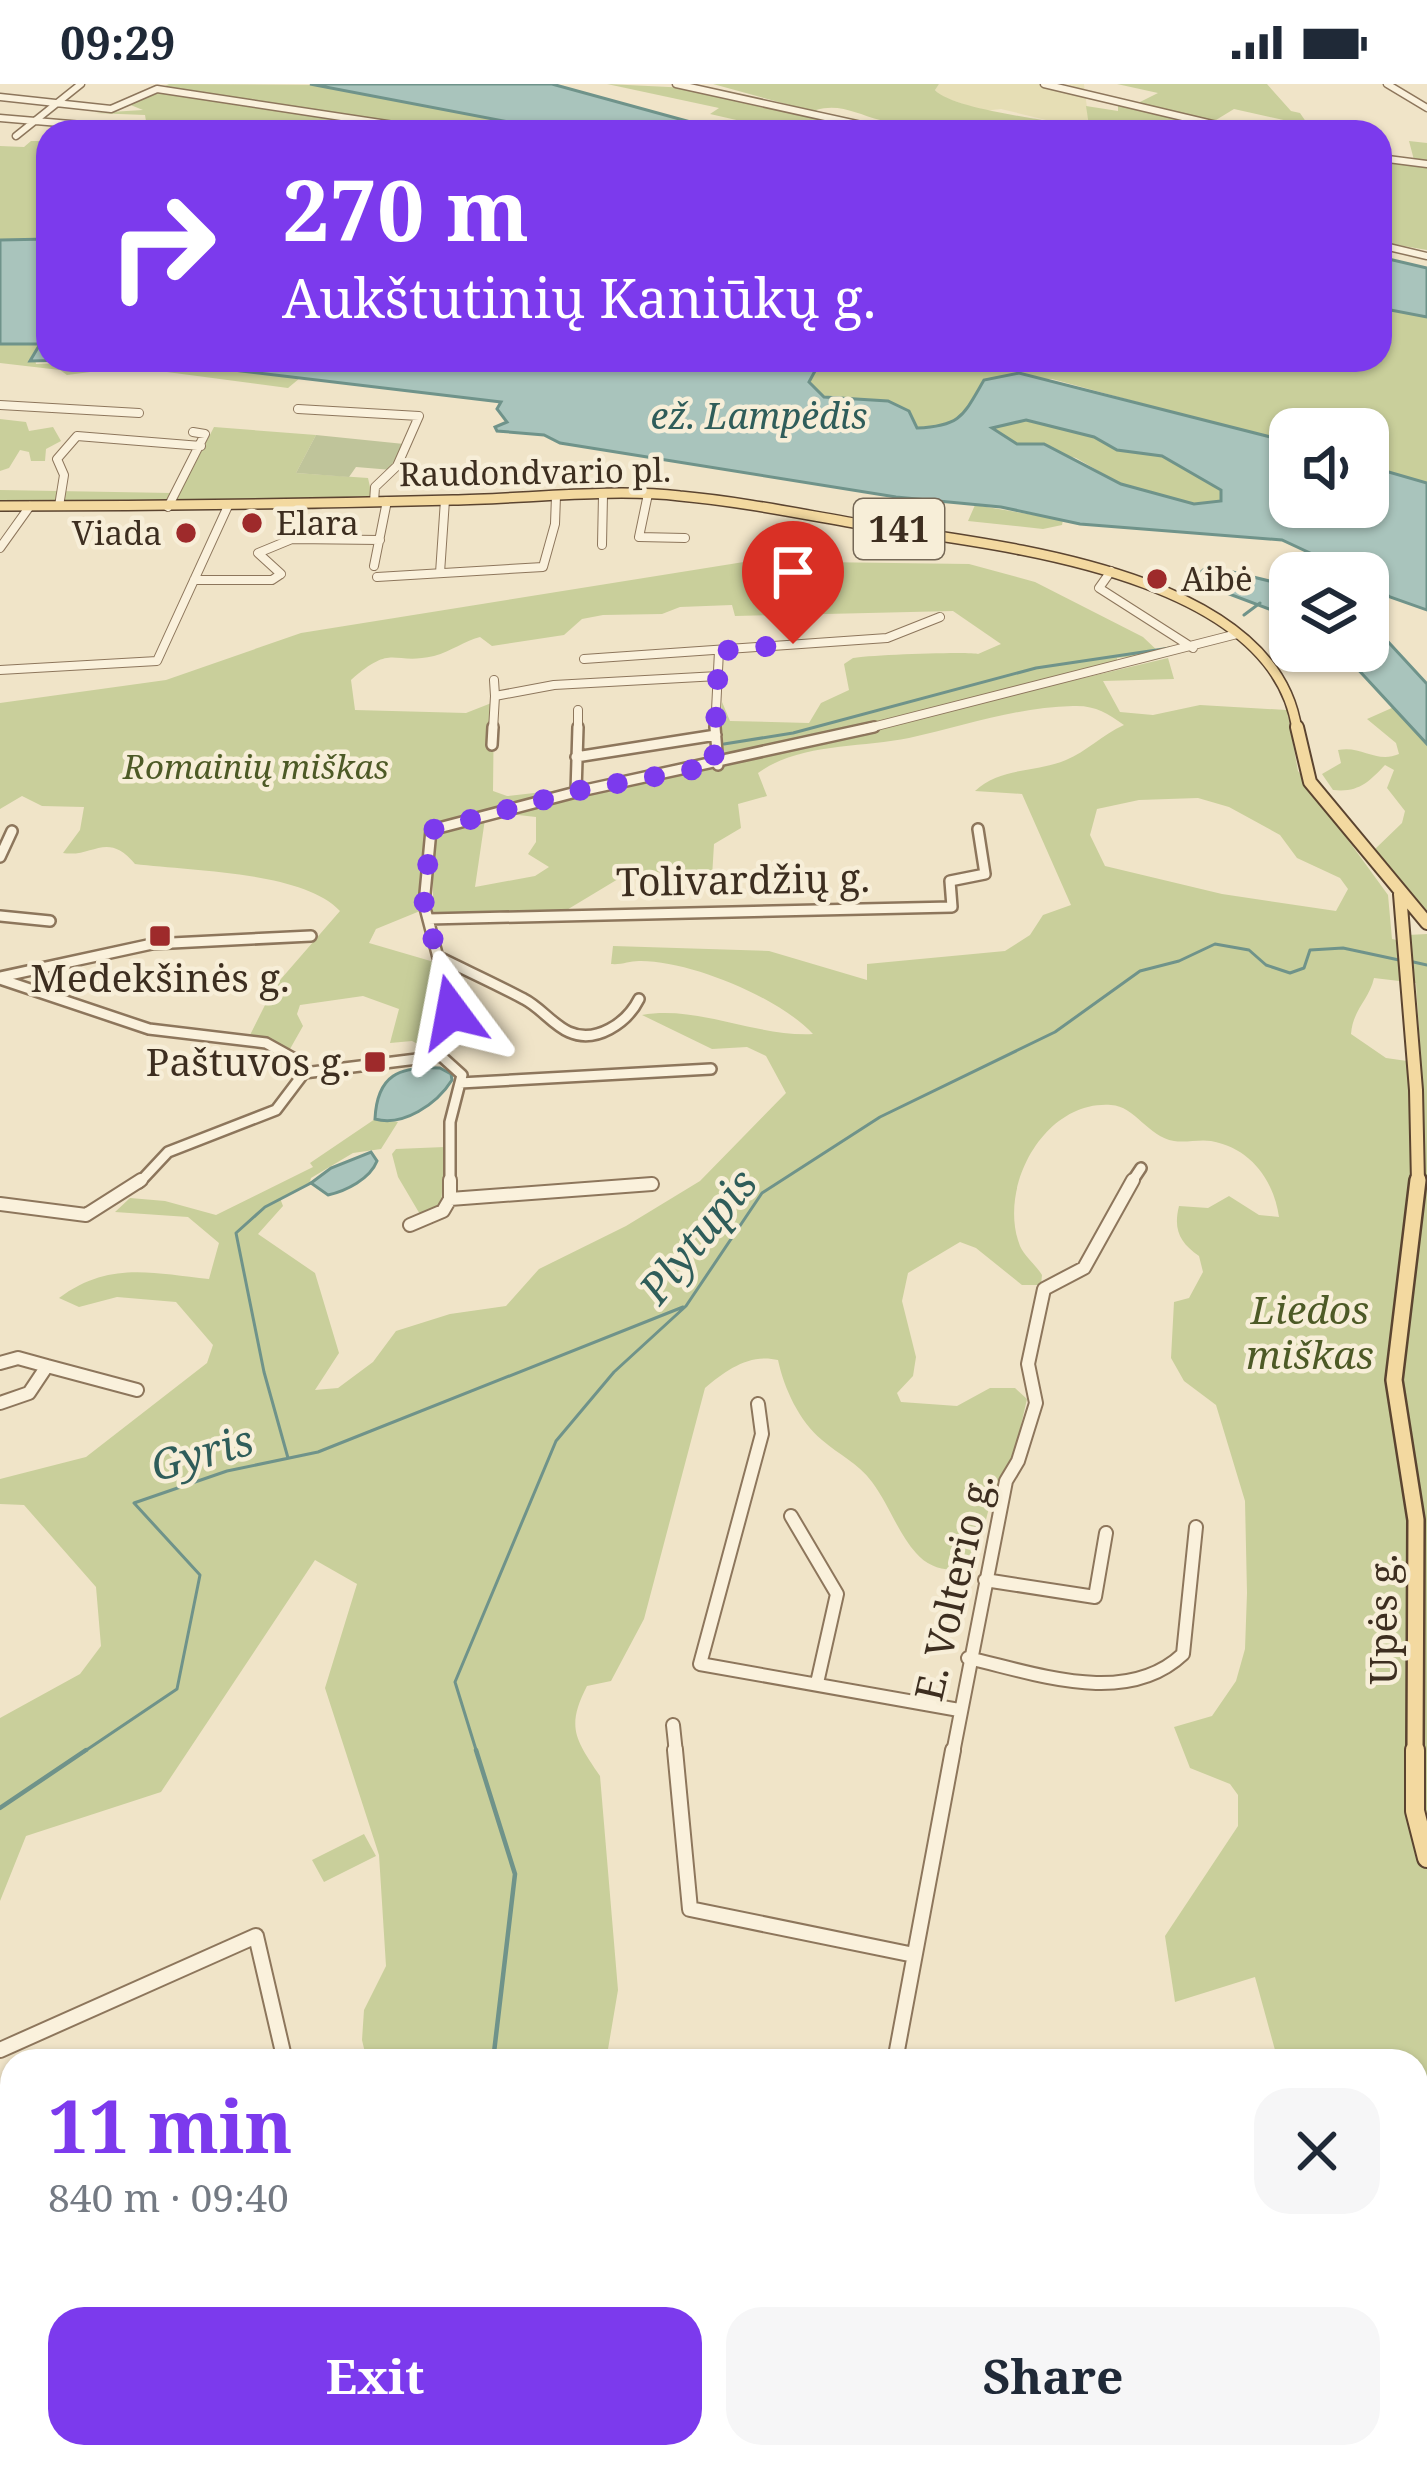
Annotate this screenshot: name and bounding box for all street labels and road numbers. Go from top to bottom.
street label: Raudondvario pl. [399,447,671,496]
road number: 141 [854,499,944,559]
street label: Tolivardžių g. [616,850,870,907]
street label: E. Volterio g. [901,1468,1004,1705]
street label: Upės g. [1355,1553,1408,1685]

